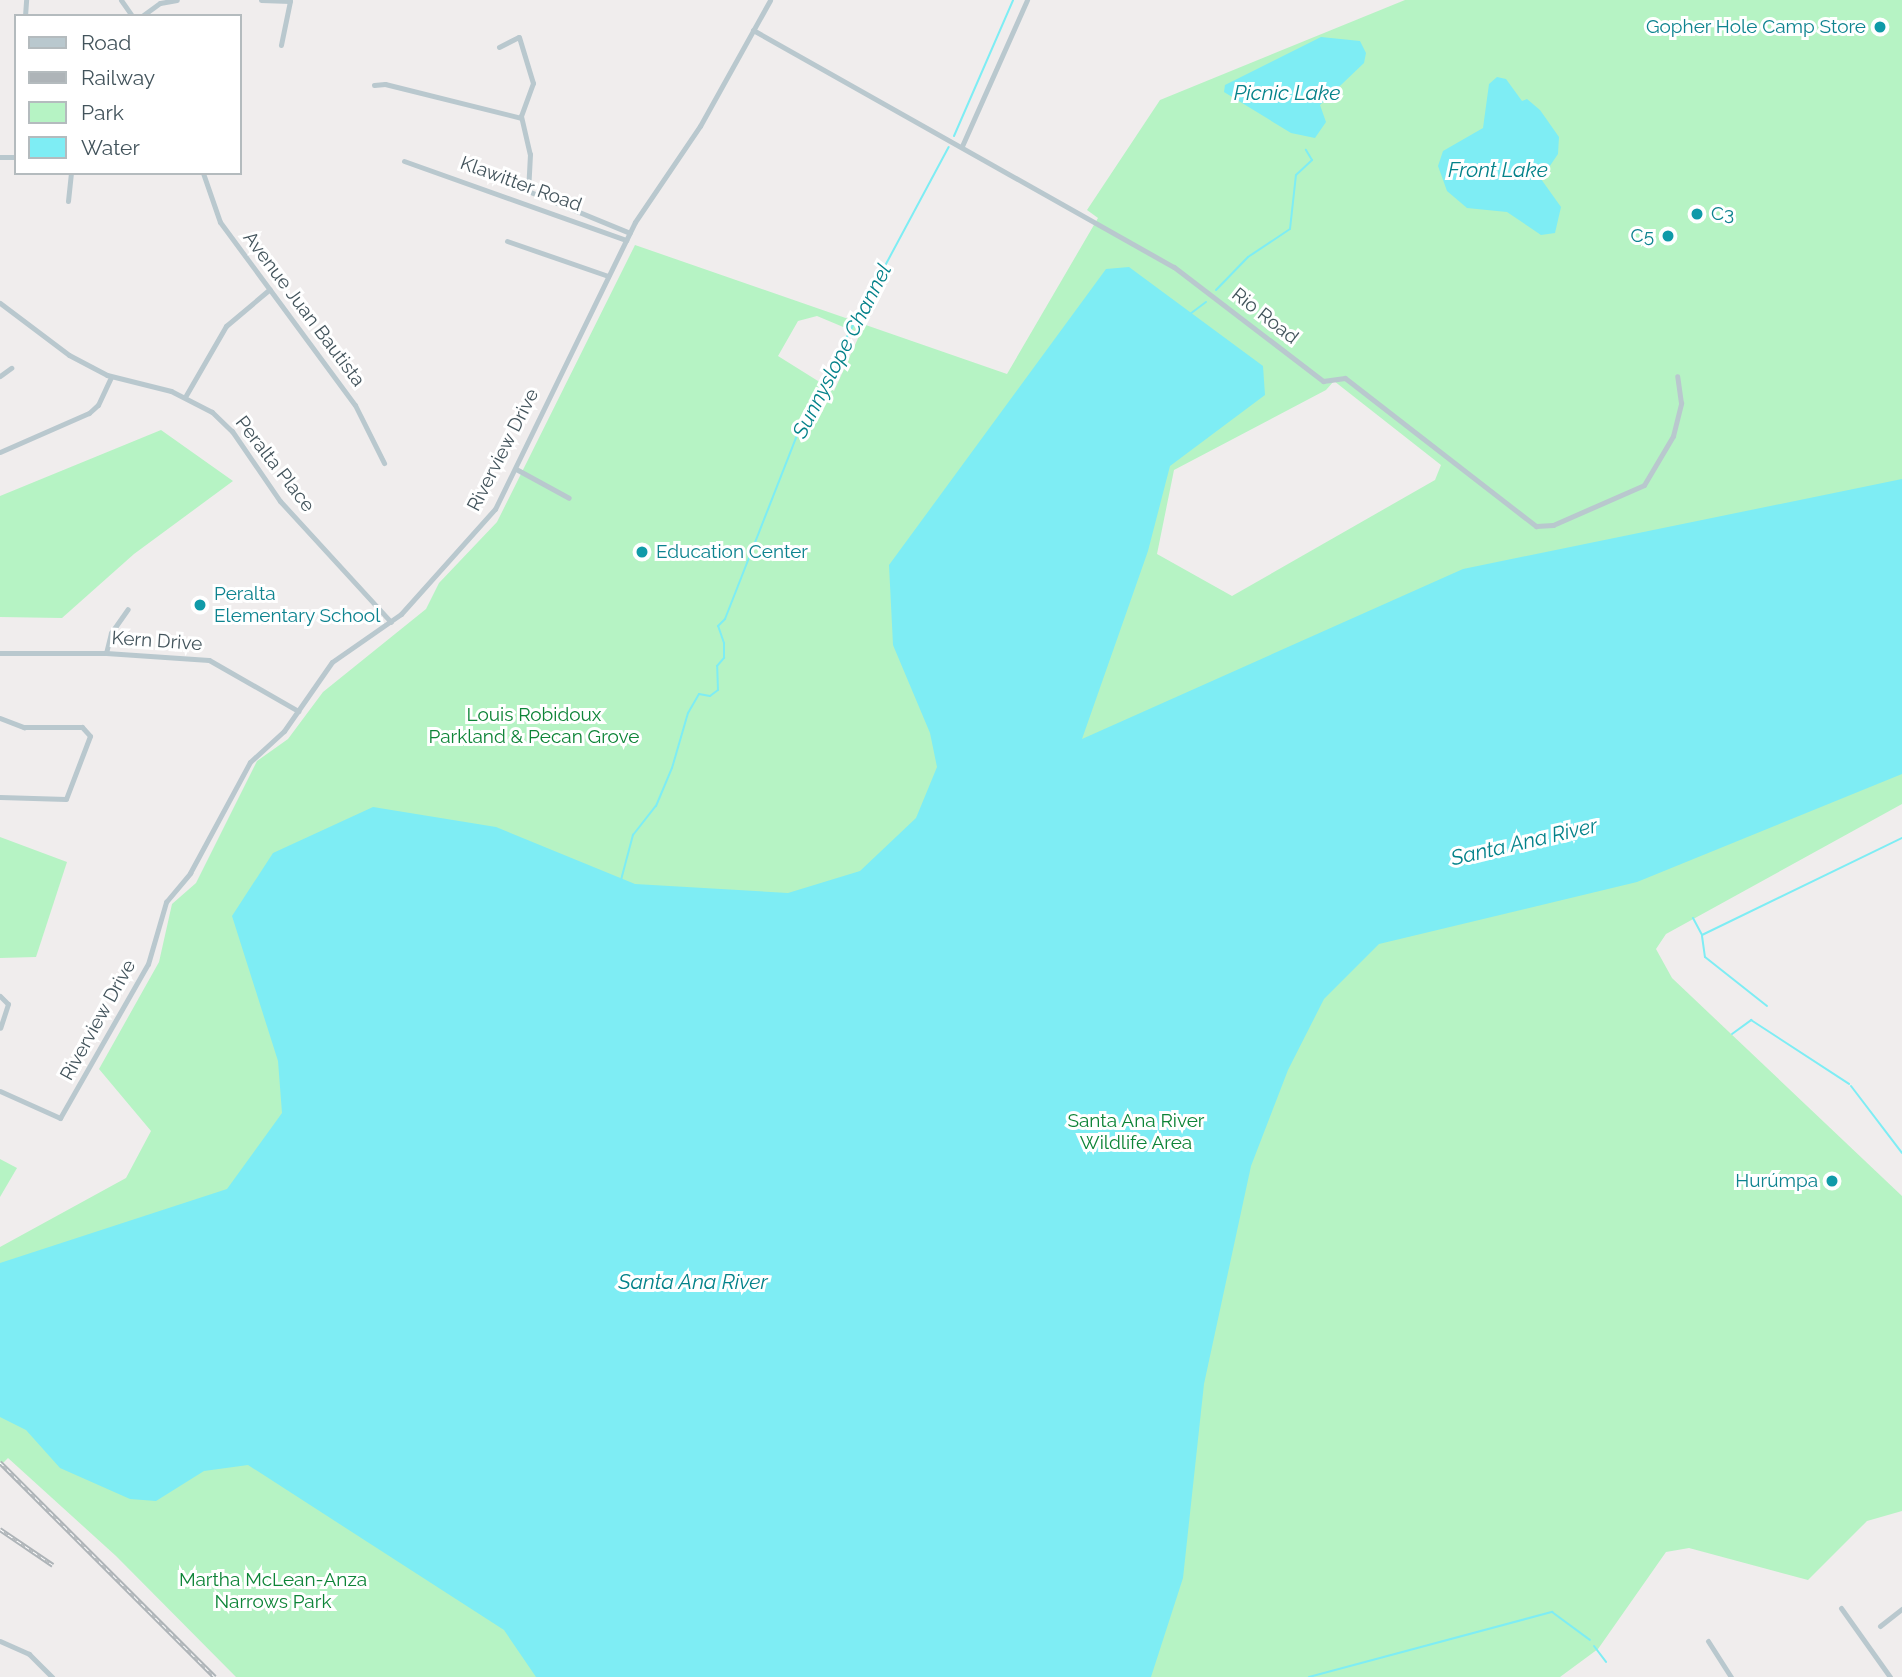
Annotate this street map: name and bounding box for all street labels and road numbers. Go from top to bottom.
street label: Klawitter Road [457,151,585,217]
street label: Avenue Juan Bautista [238,227,370,391]
street label: Rio Road [1227,283,1303,349]
street label: Riverview Drive [462,385,544,515]
street label: Peralta Place [231,412,319,516]
street label: Kern Drive [111,626,203,656]
street label: Riverview Drive [55,956,141,1084]

